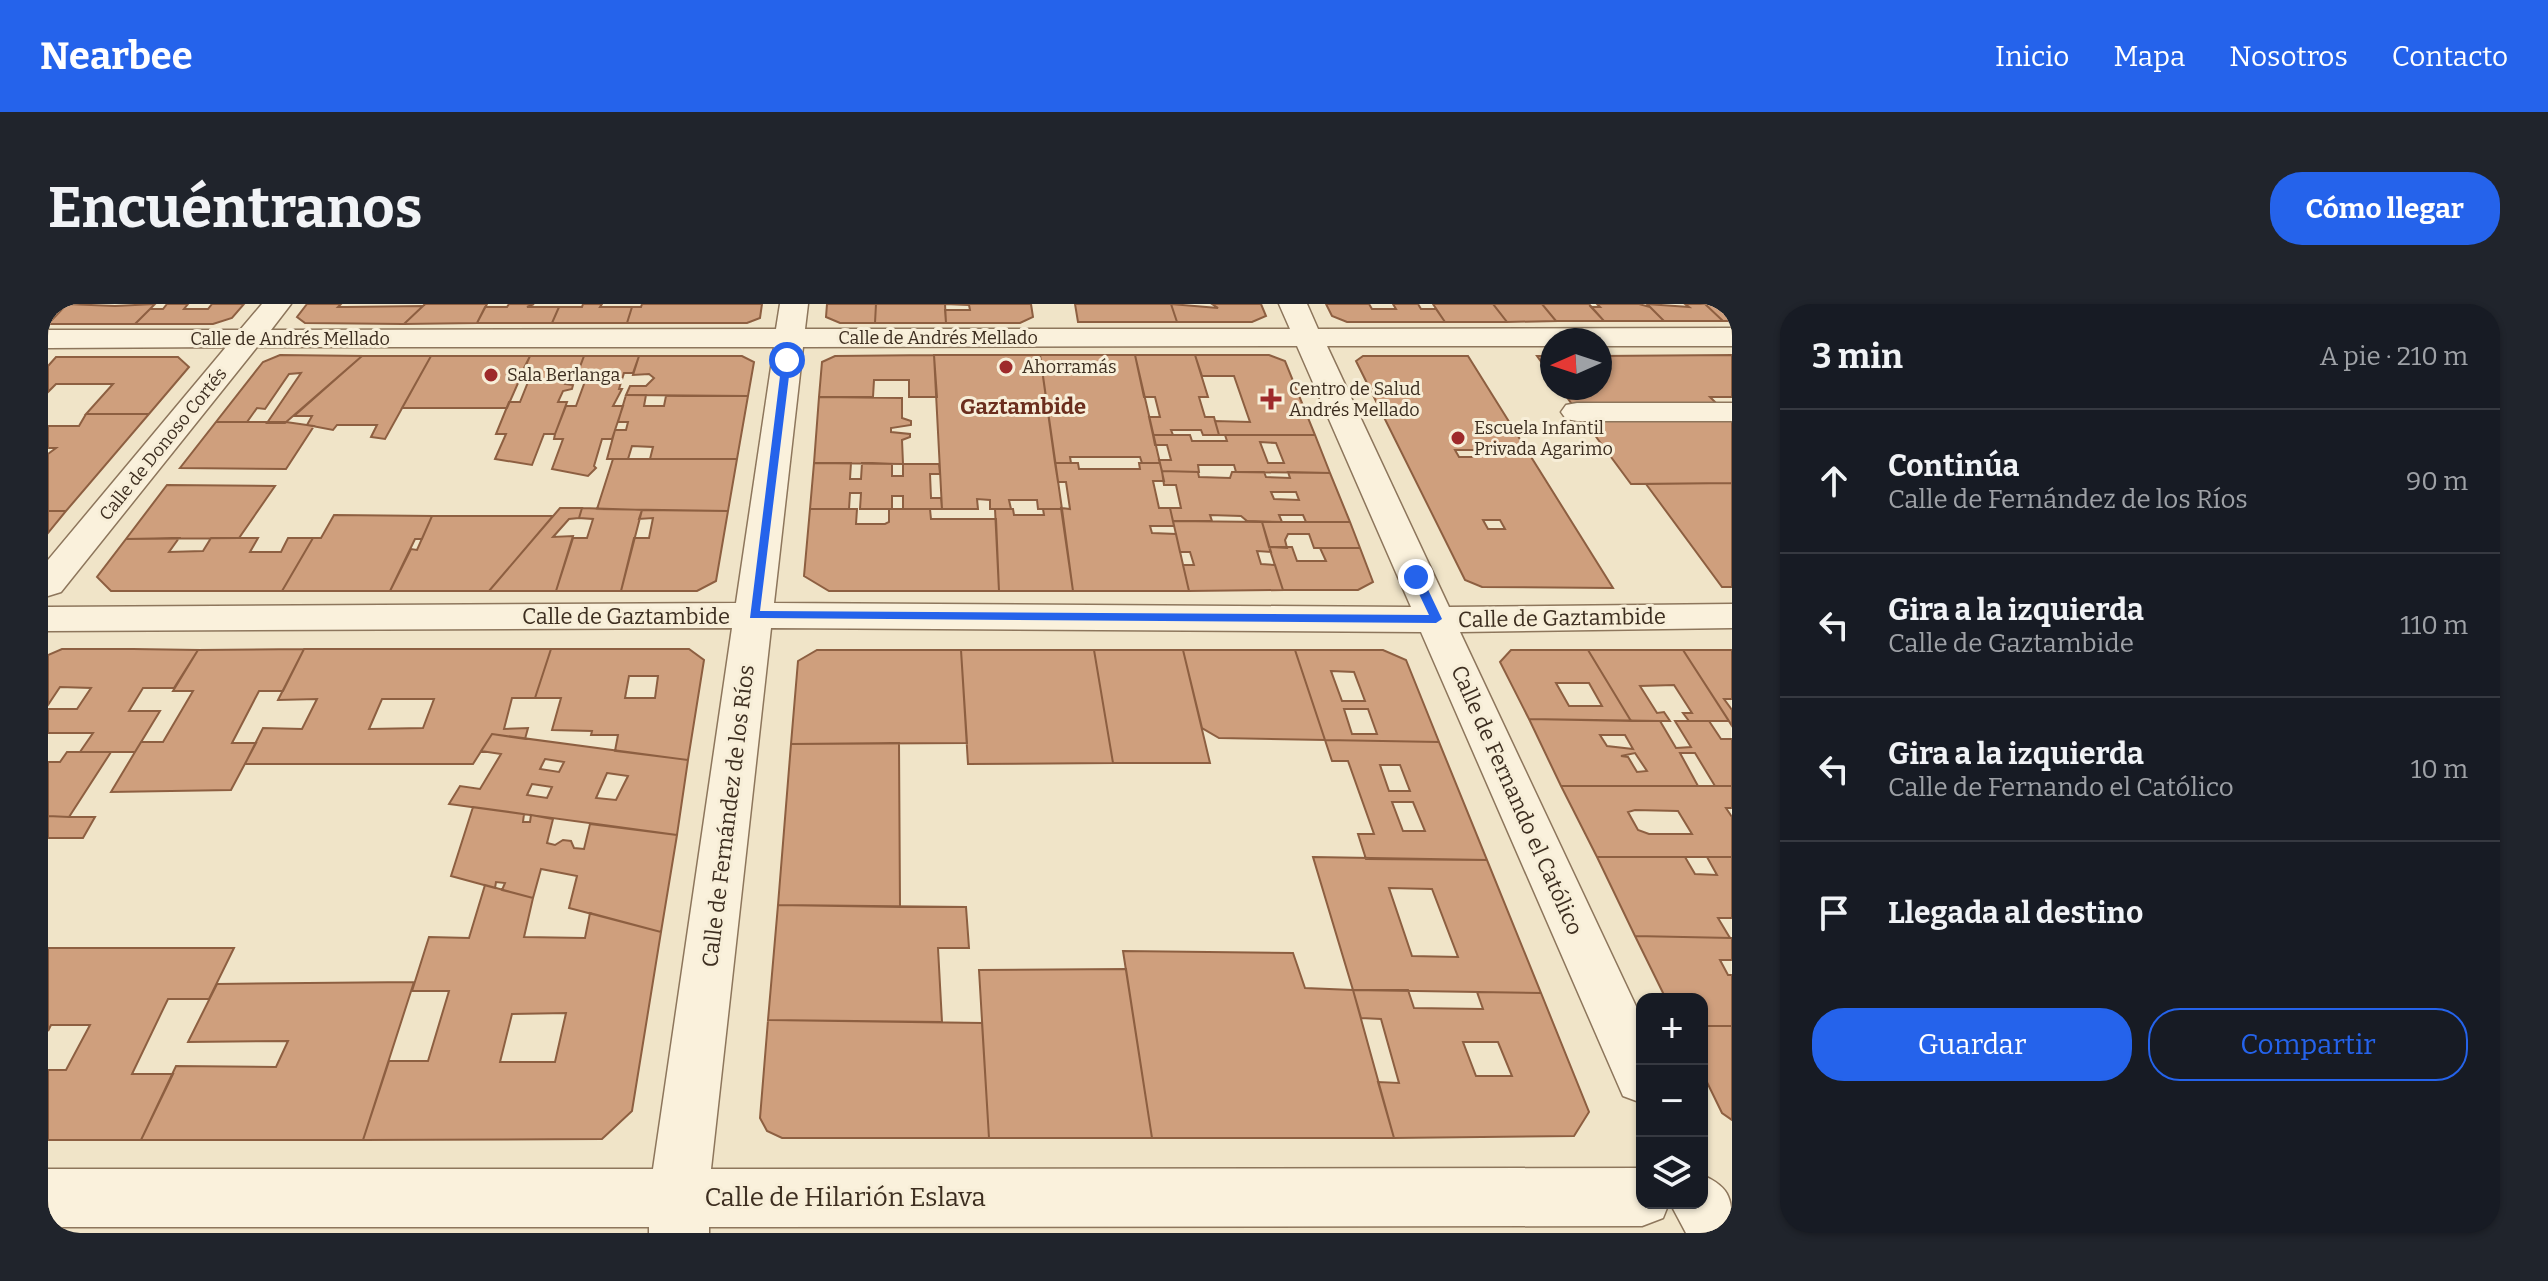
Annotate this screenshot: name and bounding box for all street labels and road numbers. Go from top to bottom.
street label: Calle de Andrés Mellado [838,327,1038,349]
street label: Calle de Andrés Mellado [190,328,390,350]
street label: Calle de Donoso Cortés [94,363,232,525]
street label: Calle de Gaztambide [522,603,730,630]
street label: Calle de Gaztambide [1458,603,1666,633]
street label: Calle de Fernando el Católico [1445,661,1589,939]
street label: Calle de Fernández de los Ríos [696,663,760,969]
street label: Calle de Hilarión Eslava [704,1182,986,1213]

